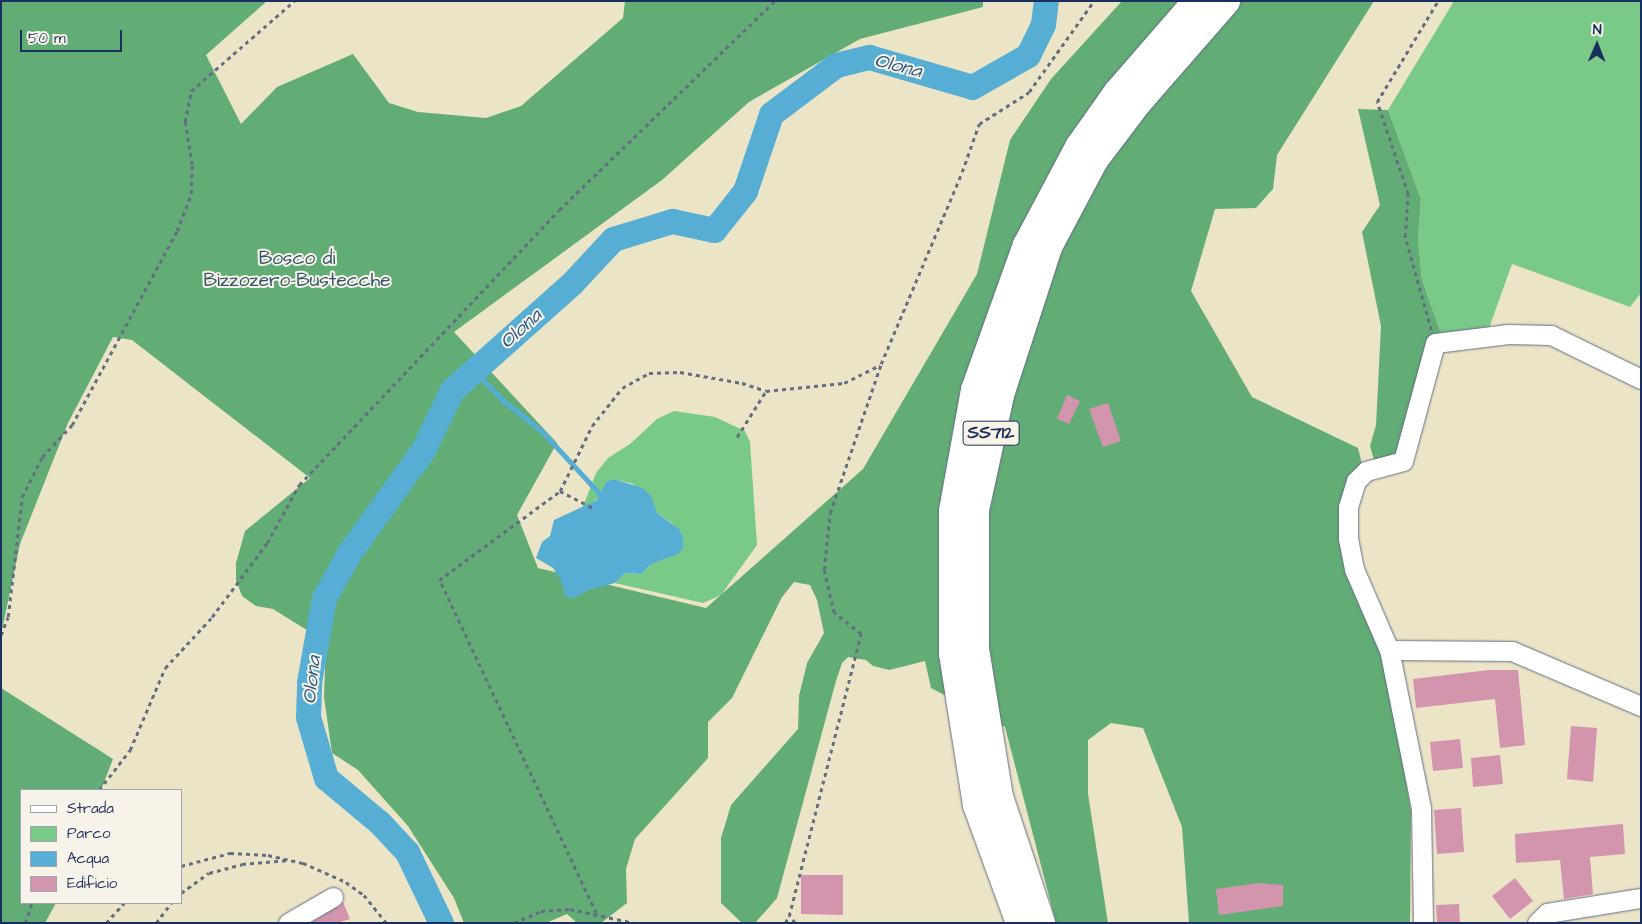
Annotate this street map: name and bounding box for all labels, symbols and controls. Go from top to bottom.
scale bar [22,20,125,52]
north arrow [1572,20,1622,70]
text: N [1593,20,1602,40]
text: 50 m [28,28,66,49]
water label: Olona [872,49,924,83]
park label: Bosco di Bizzozero-Bustecche [203,248,391,292]
water label: Olona [495,304,547,354]
road number: SS712 [962,418,1020,448]
water label: Olona [298,655,326,705]
legend [20,789,182,904]
text: Strada [67,798,114,819]
text: Parco [67,823,110,844]
text: Acqua [67,848,109,869]
text: Edificio [67,873,117,894]

